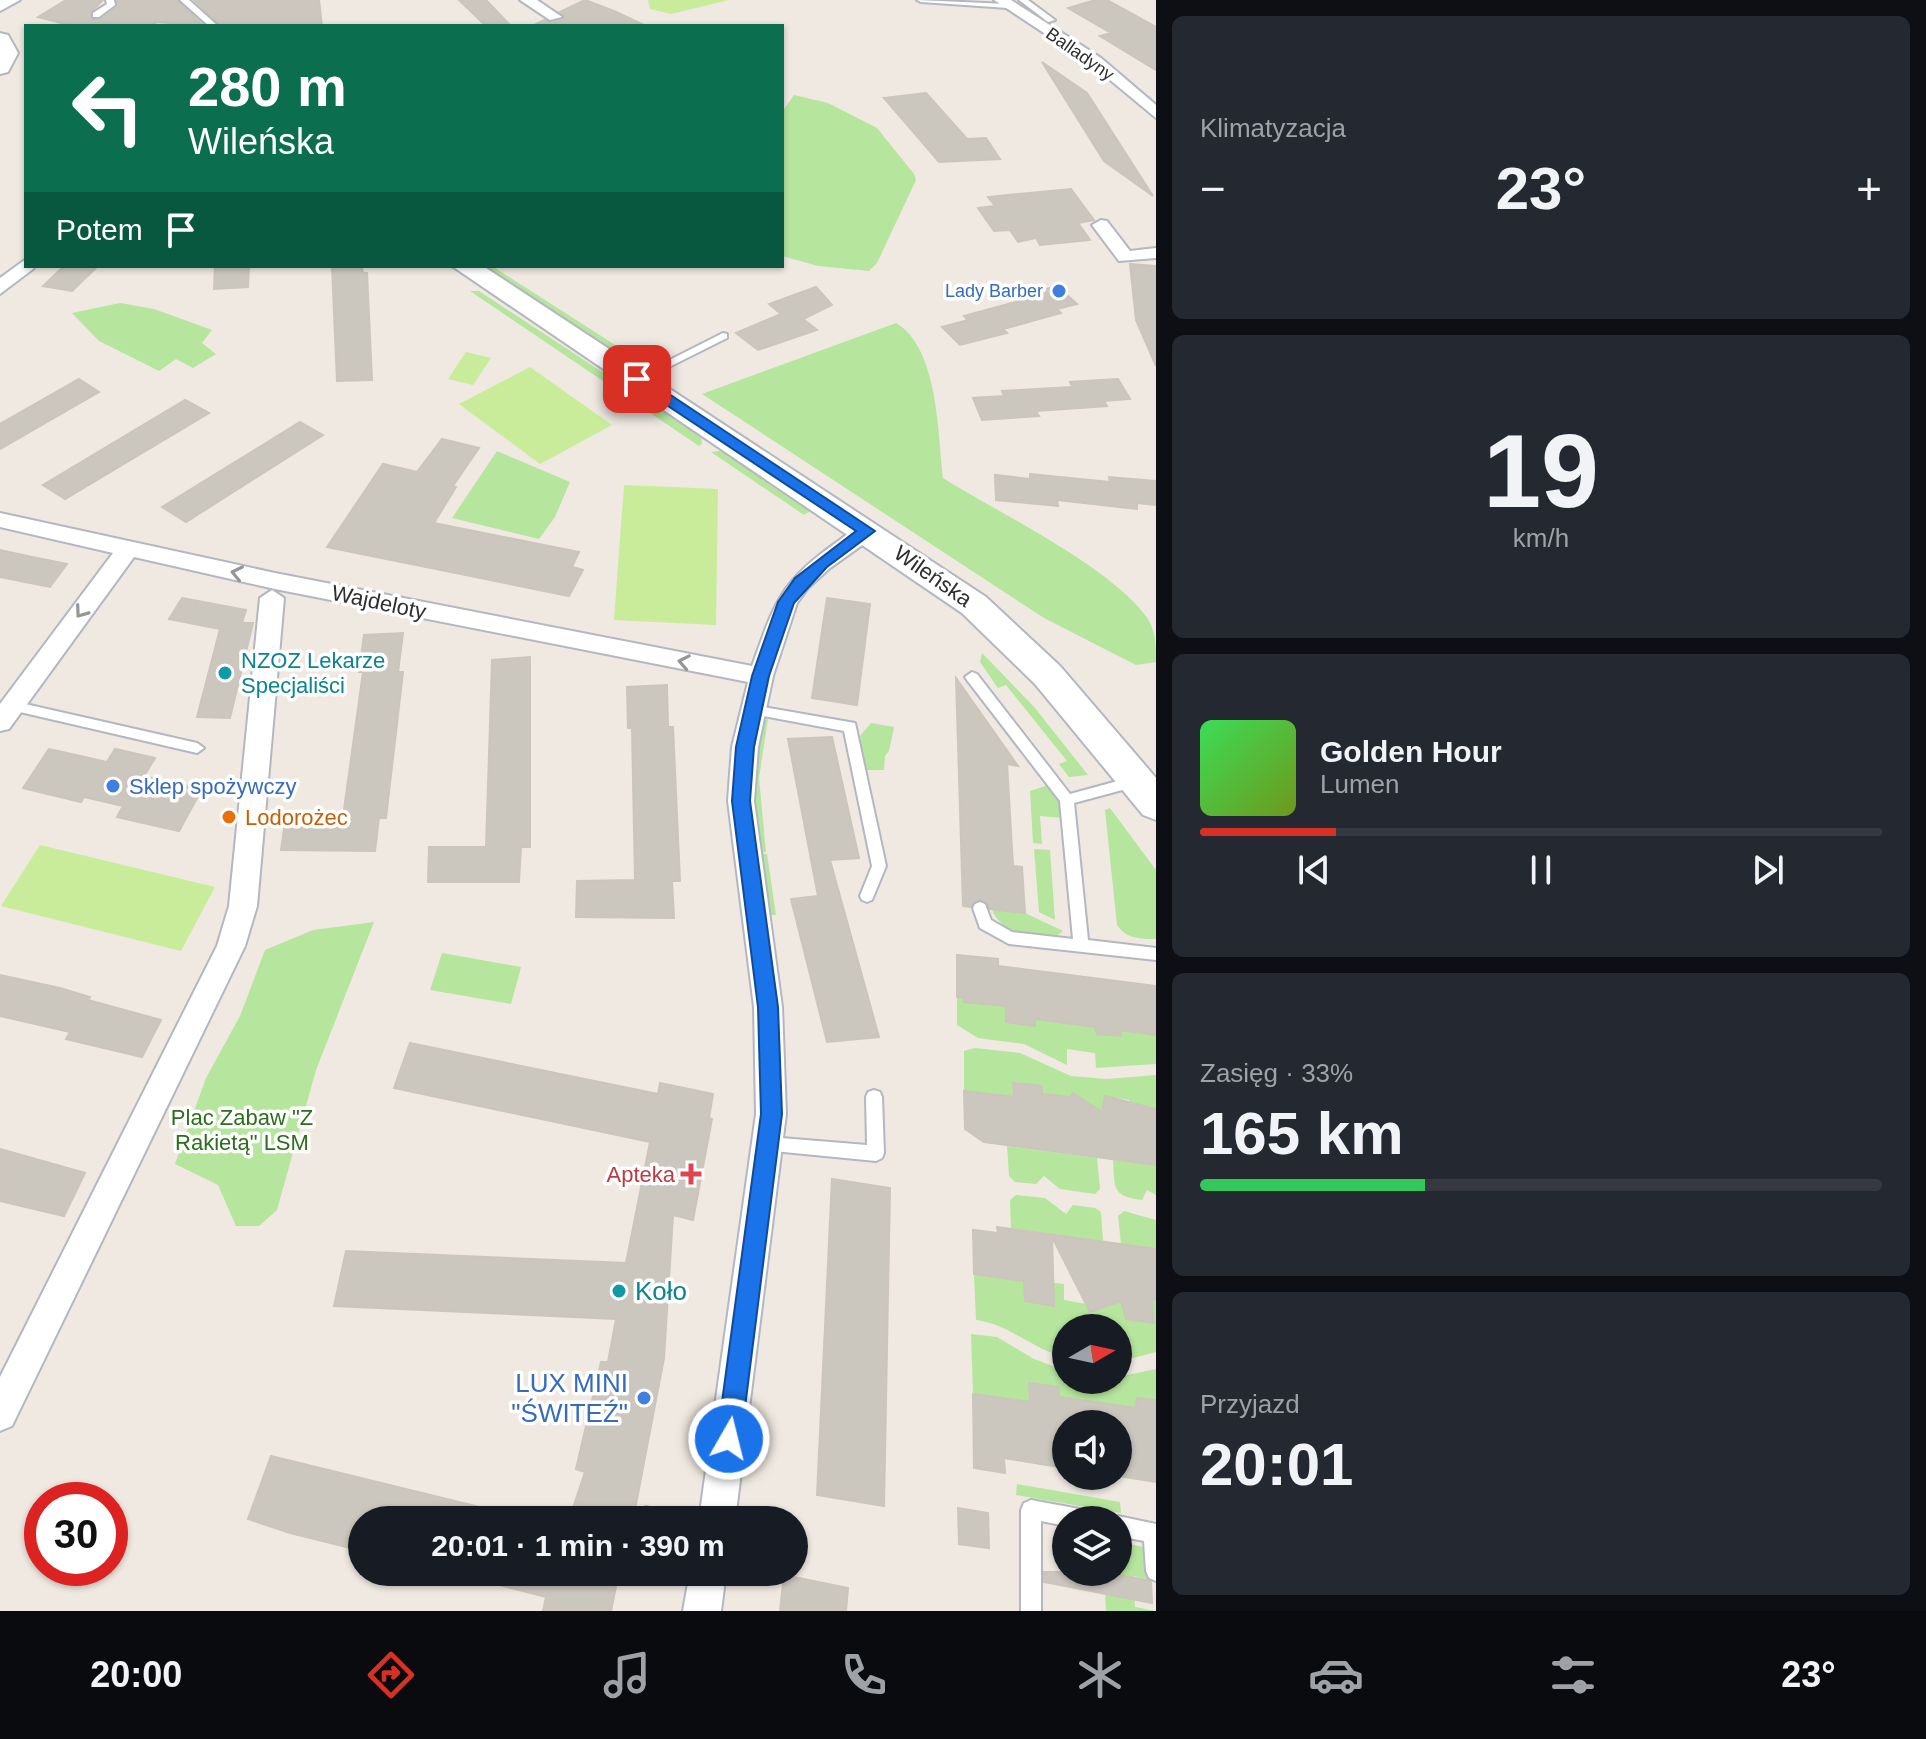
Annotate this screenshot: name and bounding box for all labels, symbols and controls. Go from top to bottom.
street label: Balladyny [1042,23,1118,85]
text: 280 m [188,55,347,118]
icon: left [56,56,160,160]
text: Klimatyzacja [1200,113,1346,143]
text: Wileńska [188,121,334,162]
text: 23° [1496,155,1586,222]
text: − [1200,164,1226,213]
text: + [1856,164,1882,213]
icon: arrive [159,208,203,252]
text: Potem [56,213,143,246]
place label: Lady Barber [945,281,1043,301]
marker: Lady Barber [1050,282,1068,300]
pin [603,345,671,413]
icon: arrive [615,357,659,401]
text: 19 [1483,413,1599,529]
text: km/h [1513,523,1569,553]
street label: Wileńska [889,540,977,612]
one-way arrow [230,565,244,582]
street label: Wajdeloty [330,580,428,624]
one-way arrow [76,604,91,618]
place label: NZOZ Lekarze Specjaliści [241,648,385,698]
one-way arrow [677,654,691,671]
marker: NZOZ Lekarze Specjaliści [216,664,234,682]
text: Golden Hour [1320,735,1502,768]
text: Lumen [1320,769,1400,799]
place label: Sklep spożywczy [129,774,297,799]
marker: Sklep spożywczy [104,777,122,795]
place label: Lodorożec [245,805,348,830]
marker: Lodorożec [220,808,238,826]
icon: previous [1292,848,1336,892]
icon: pause [1519,848,1563,892]
icon: next [1746,848,1790,892]
text: Zasięg · 33% [1200,1058,1353,1088]
text: 165 km [1200,1100,1404,1167]
park label: Plac Zabaw "Z Rakietą" LSM [171,1105,313,1155]
place label: Apteka [607,1162,676,1187]
marker: Apteka [682,1165,700,1183]
place label: Koło [635,1276,687,1306]
marker: Koło [610,1282,628,1300]
north arrow [1052,1314,1132,1394]
map controls [1052,1314,1132,1586]
place label: LUX MINI "ŚWITEŹ" [511,1368,628,1428]
marker: LUX MINI "ŚWITEŹ" [635,1389,653,1407]
text: Przyjazd [1200,1389,1300,1419]
position arrow [687,1397,771,1481]
button: sound [1052,1410,1132,1490]
text: 20:01 [1200,1431,1353,1498]
speed limit sign: 30 [24,1482,128,1586]
button: layers [1052,1506,1132,1586]
text: 20:01 · 1 min · 390 m [431,1529,725,1562]
icon: directions [363,1647,419,1703]
icon: music [599,1647,655,1703]
icon: phone [836,1647,892,1703]
icon: climate [1072,1647,1128,1703]
icon: car [1308,1647,1364,1703]
icon: filters [1545,1647,1601,1703]
text: 20:00 [90,1654,182,1695]
text: 23° [1781,1654,1836,1695]

